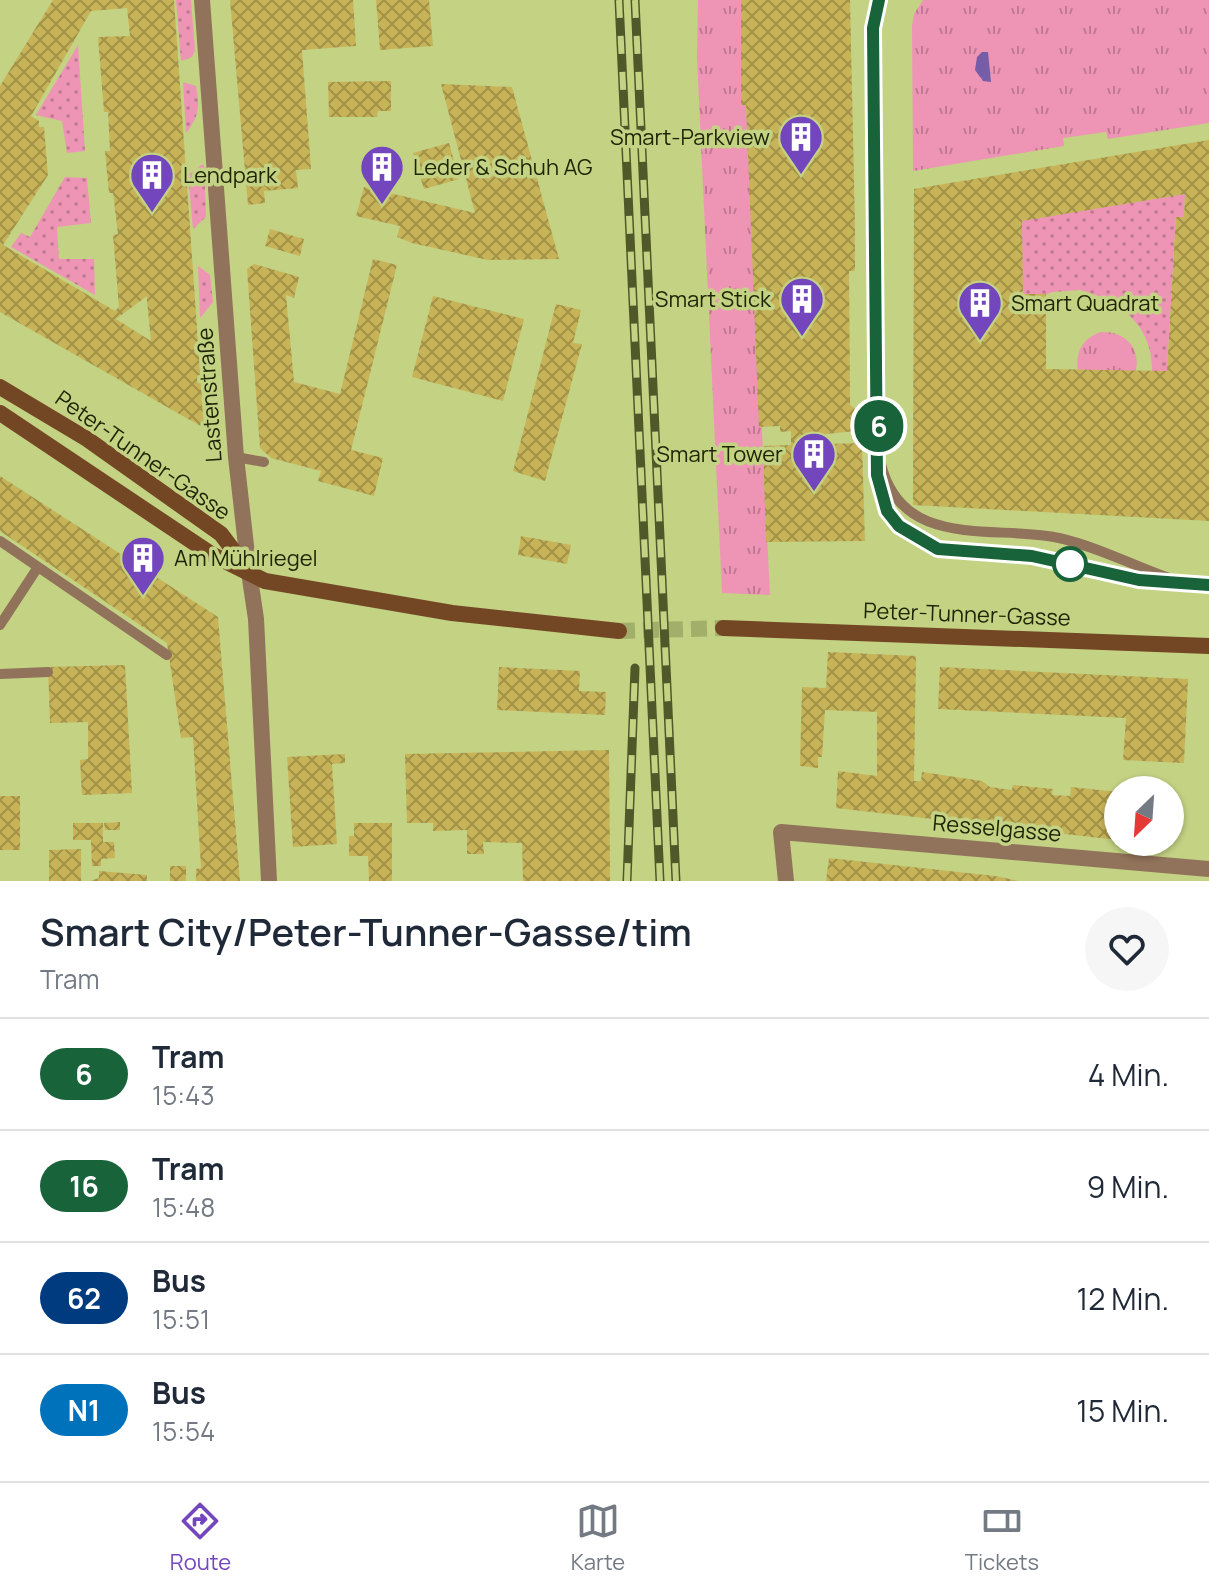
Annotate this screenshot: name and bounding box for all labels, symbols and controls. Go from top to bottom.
building icon: Smart-Parkview [777,113,825,176]
place label: Smart-Parkview [610,122,770,152]
building icon: Leder & Schuh AG [358,143,406,206]
building icon: Lendpark [128,151,176,214]
place label: Leder & Schuh AG [413,152,592,182]
place label: Lendpark [183,160,278,190]
building icon: Smart Stick [778,275,826,338]
building icon: Smart Quadrat [956,279,1004,342]
place label: Smart Stick [655,284,772,314]
place label: Smart Quadrat [1011,288,1160,318]
street label: Lastenstraße [189,326,229,463]
street label: Peter-Tunner-Gasse [49,383,237,527]
line badge: 6 [853,400,905,452]
text: 6 [870,407,888,445]
building icon: Smart Tower [790,430,838,493]
place label: Smart Tower [656,439,783,469]
building icon: Am Mühlriegel [119,534,167,597]
place label: Am Mühlriegel [174,543,318,573]
unlabelled marker [1053,547,1087,581]
street label: Peter-Tunner-Gasse [863,595,1071,633]
north arrow [1104,776,1184,856]
map controls [1104,776,1184,856]
street label: Resselgasse [931,807,1063,849]
text: Smart City/Peter-Tunner-Gasse/tim [40,905,692,957]
button: heart [1085,907,1169,991]
text: Tram [40,961,100,997]
text: Tram [152,1036,225,1077]
text: 4 Min. [1088,1054,1169,1095]
text: 6 [75,1055,93,1093]
text: 15:43 [152,1077,215,1113]
text: Tram [152,1148,225,1189]
text: 9 Min. [1087,1166,1169,1207]
text: 16 [69,1167,99,1205]
text: 15:48 [152,1189,215,1225]
text: Bus [152,1260,206,1301]
text: 12 Min. [1077,1278,1169,1319]
text: 62 [67,1279,101,1317]
text: 15:51 [152,1301,210,1337]
text: Bus [152,1372,206,1413]
text: 15 Min. [1076,1390,1169,1431]
text: N1 [68,1391,100,1429]
text: 15:54 [152,1413,215,1449]
tab: Route [170,1499,231,1577]
tab: Karte [571,1499,625,1577]
tab: Tickets [965,1499,1039,1577]

